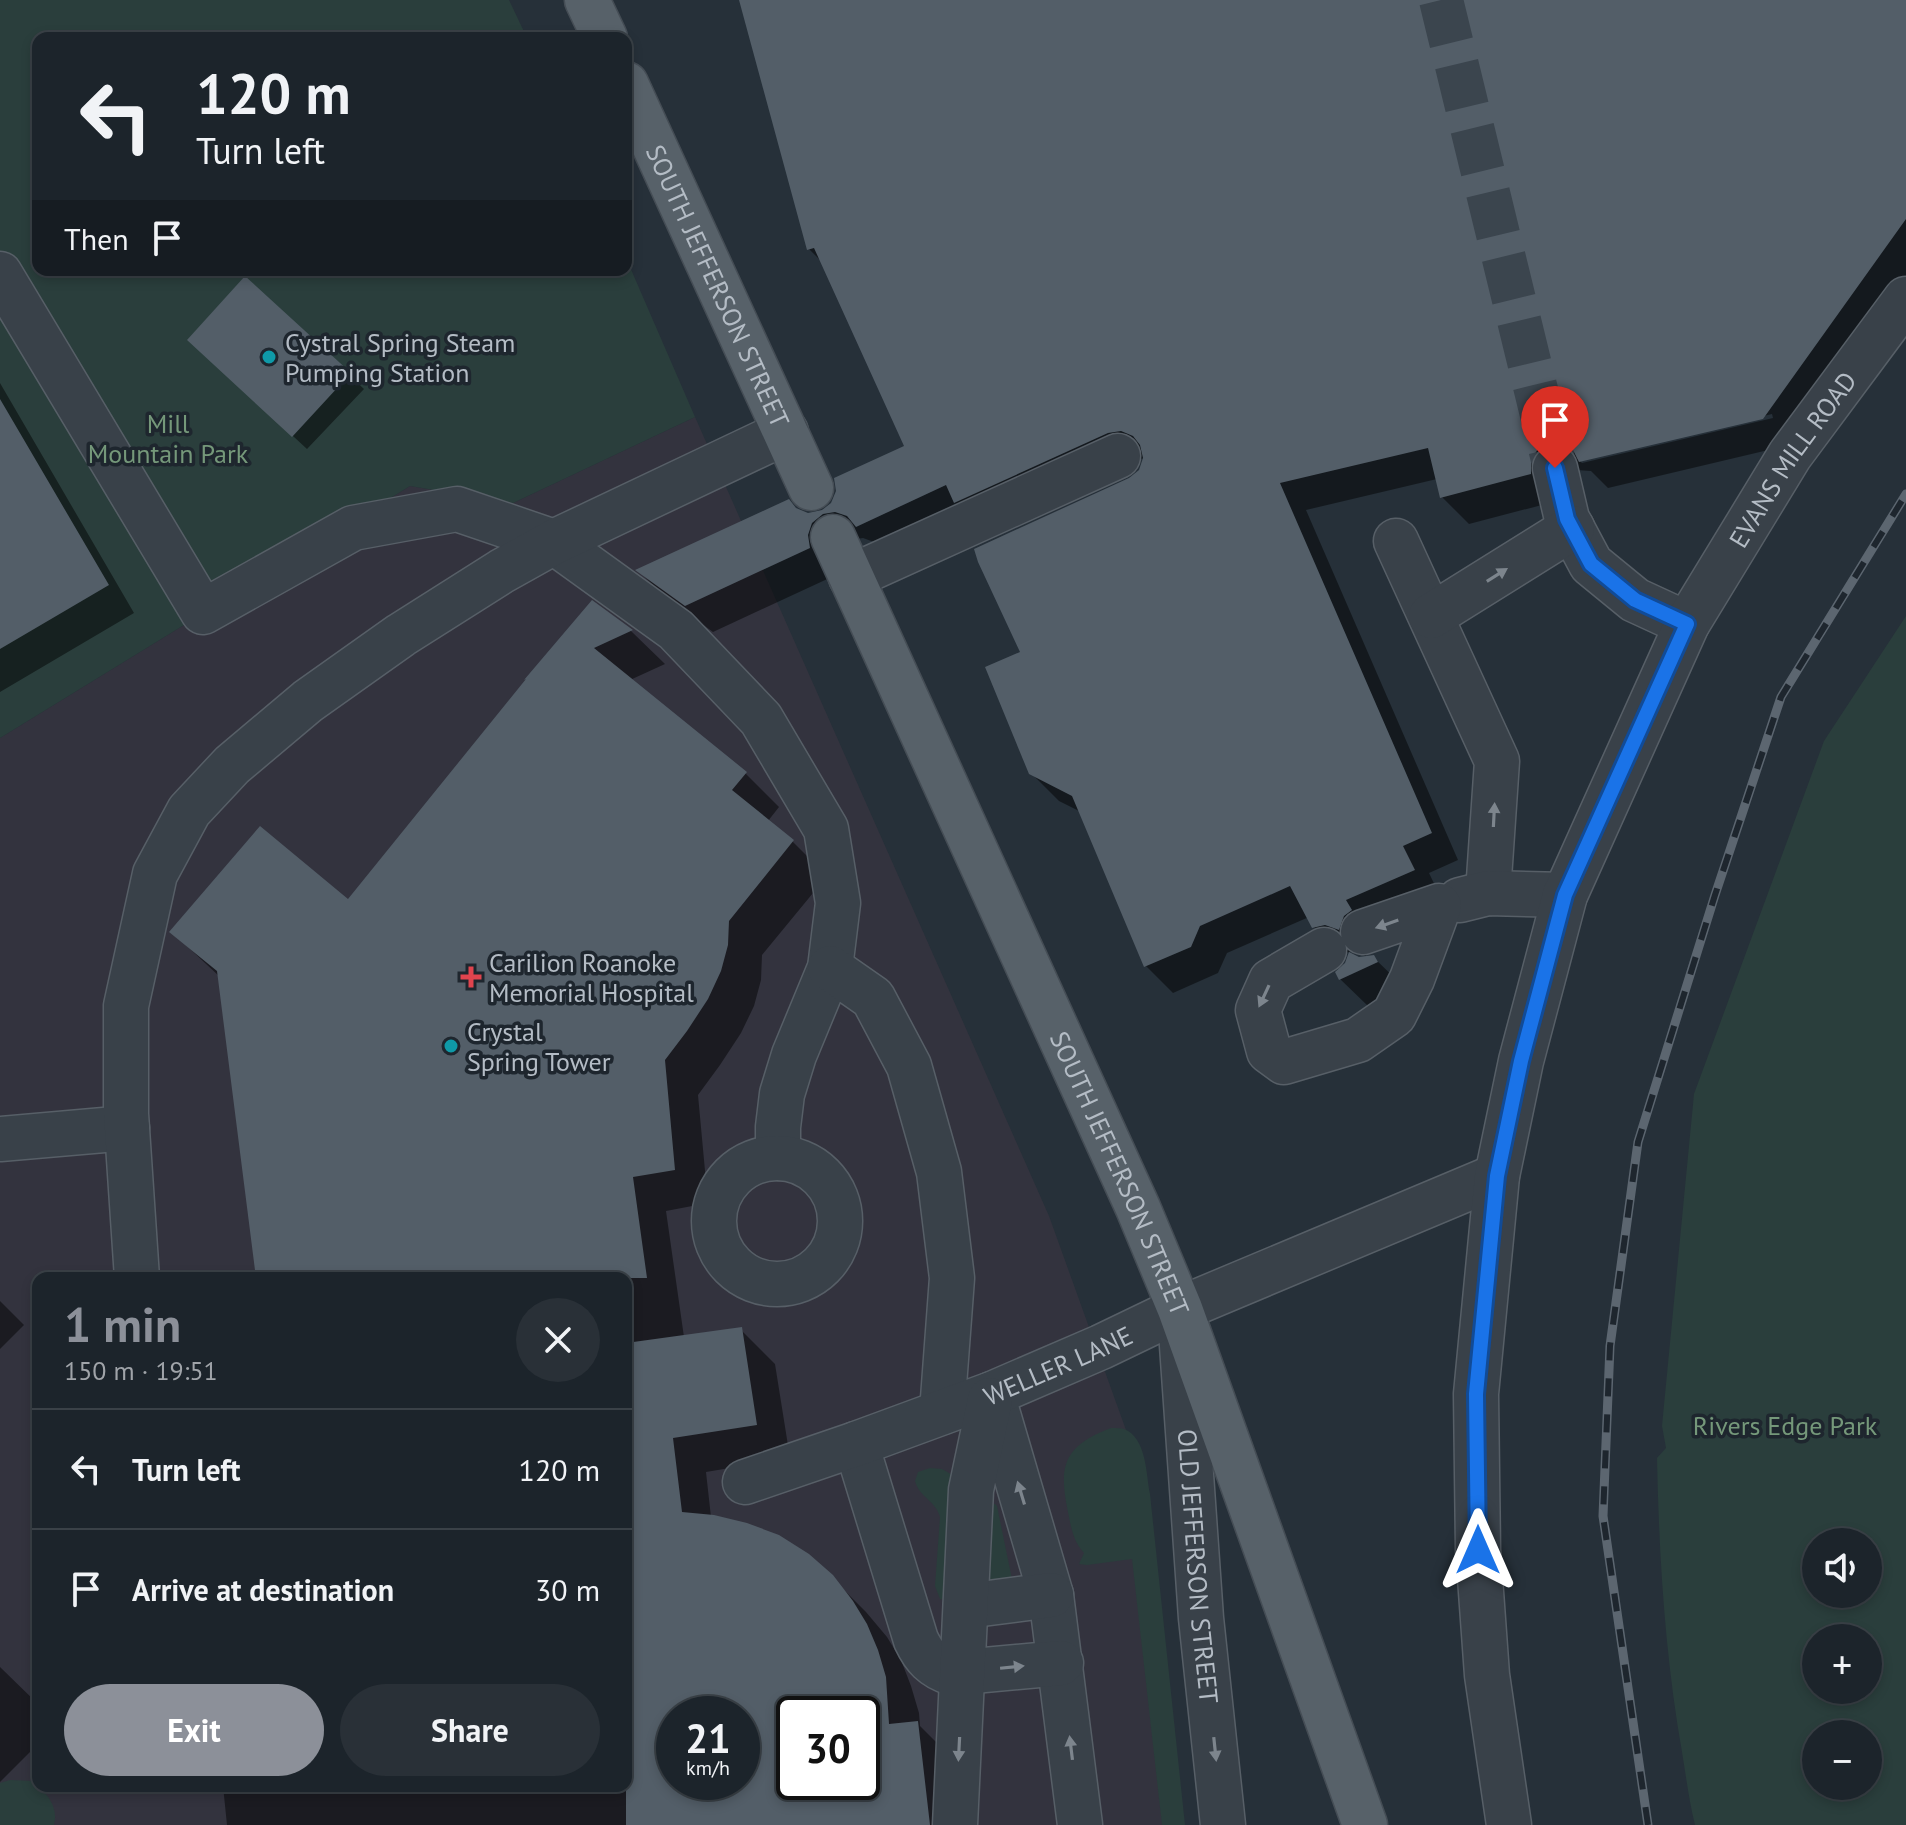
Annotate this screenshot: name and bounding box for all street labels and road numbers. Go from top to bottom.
street label: SOUTH JEFFERSON STREET [639,139,797,432]
street label: EVANS MILL ROAD [1721,364,1863,553]
street label: SOUTH JEFFERSON STREET [1043,1026,1197,1320]
street label: WELLER LANE [978,1318,1138,1412]
street label: OLD JEFFERSON STREET [1171,1428,1226,1705]

